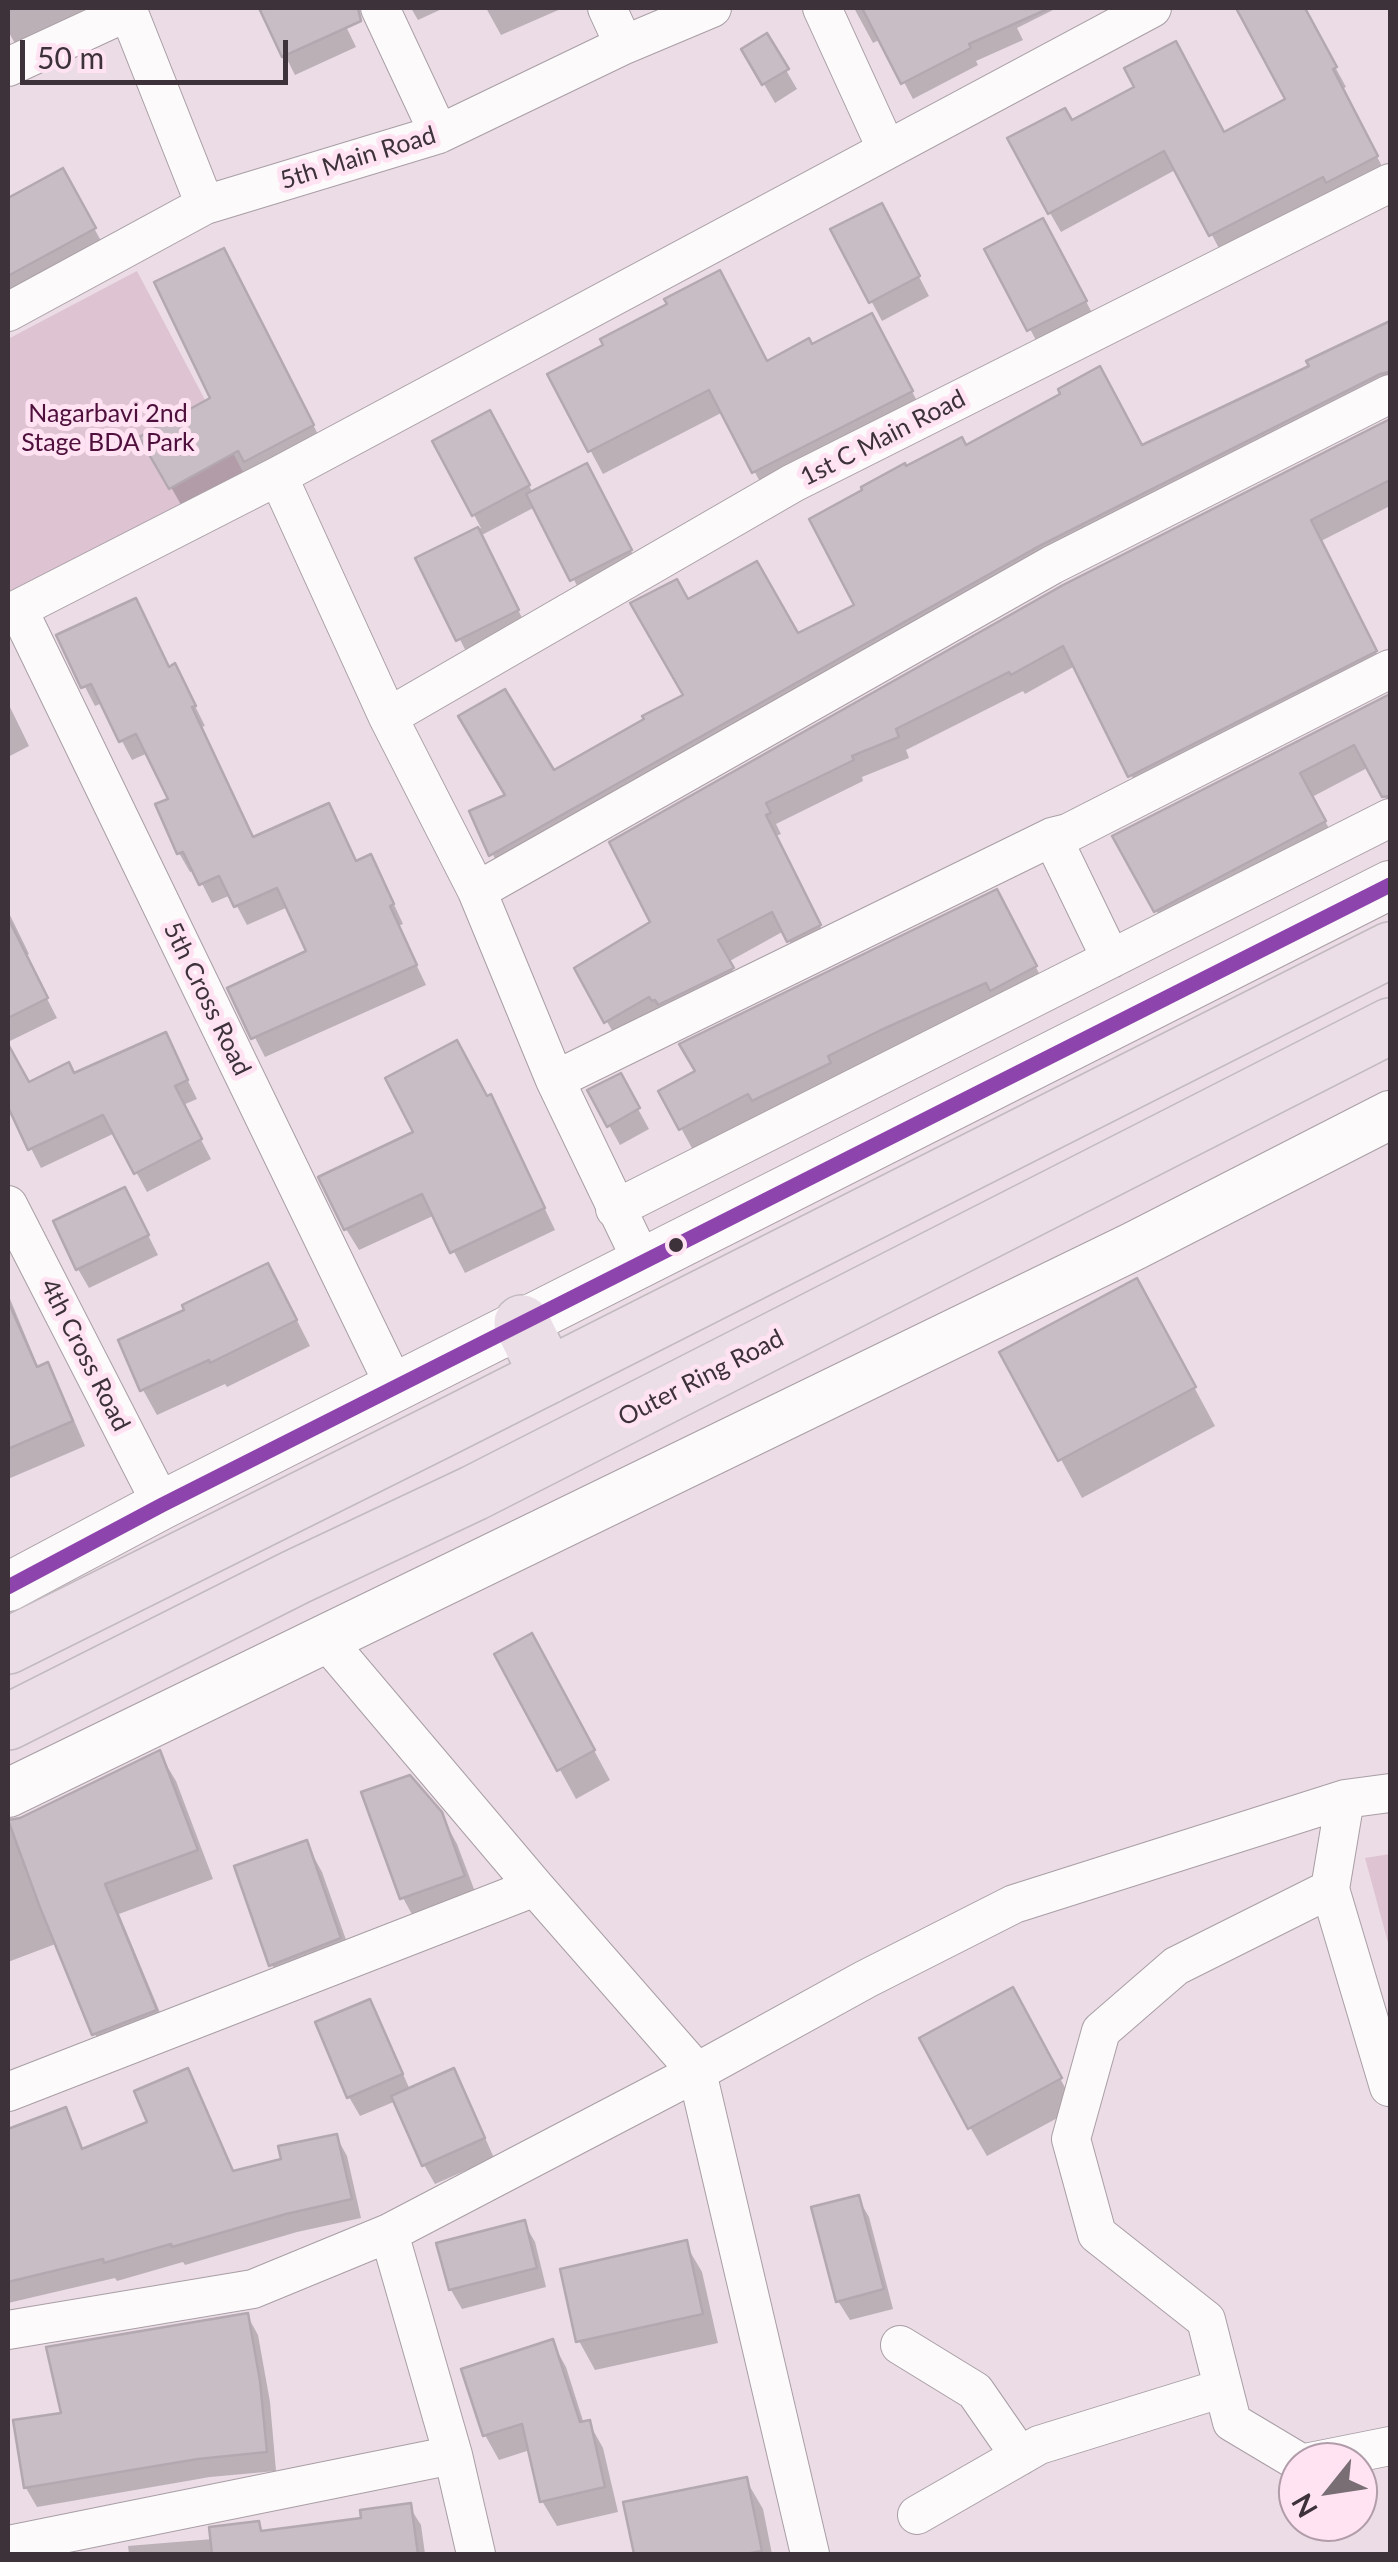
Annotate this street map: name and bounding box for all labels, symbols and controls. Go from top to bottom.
scale bar [25,20,292,82]
text: 50 m [37,39,104,75]
street label: 5th Main Road [277,120,439,196]
street label: 1st C Main Road [796,384,970,492]
park label: Nagarbavi 2nd Stage BDA Park [21,399,195,458]
street label: 5th Cross Road [157,918,257,1080]
unlabelled marker [666,1235,686,1255]
street label: 4th Cross Road [34,1274,136,1436]
street label: Outer Ring Road [613,1323,789,1433]
north arrow [1278,2442,1378,2542]
text: N [1284,2488,1324,2524]

